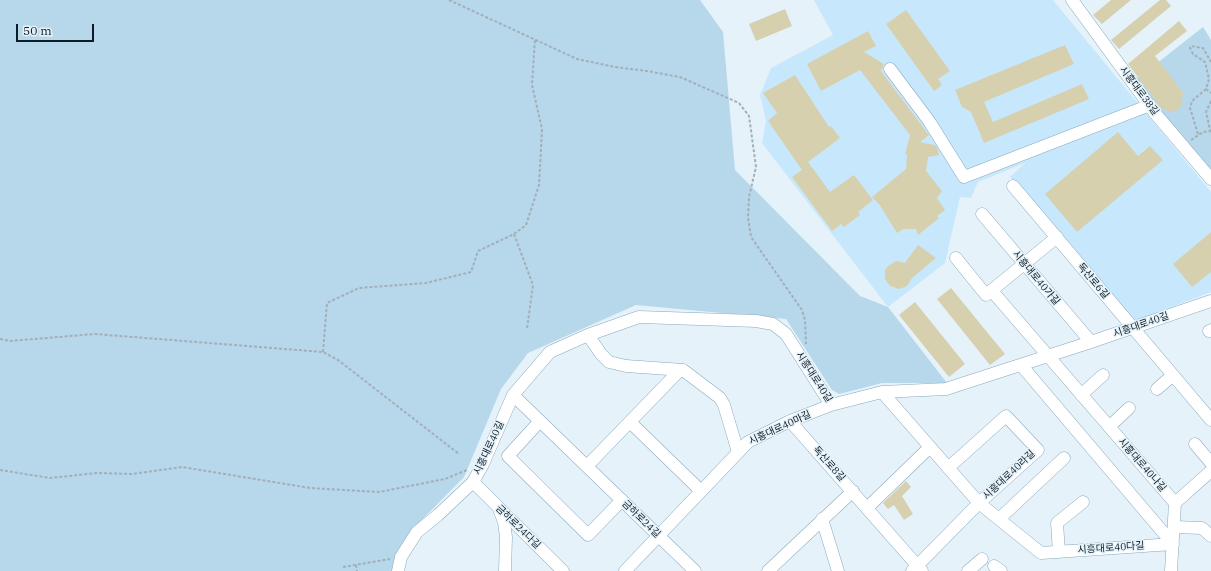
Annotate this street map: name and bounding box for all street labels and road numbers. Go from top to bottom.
street label: 시흥대로38길 [1117,64,1161,118]
street label: 시흥대로40가길 [1010,248,1062,308]
street label: 독산로6길 [1075,261,1111,301]
street label: 시흥대로40길 [1112,310,1170,340]
street label: 시흥대로40길 [793,349,835,405]
street label: 시흥대로40마길 [747,408,813,448]
street label: 시흥대로40길 [471,419,507,477]
street label: 시흥대로40나길 [1115,436,1169,494]
street label: 독산로8길 [810,444,848,484]
street label: 시흥대로40라길 [980,448,1038,502]
street label: 금하로24길 [619,498,663,540]
street label: 금하로24다길 [493,503,543,551]
street label: 시흥대로40다길 [1077,540,1145,556]

